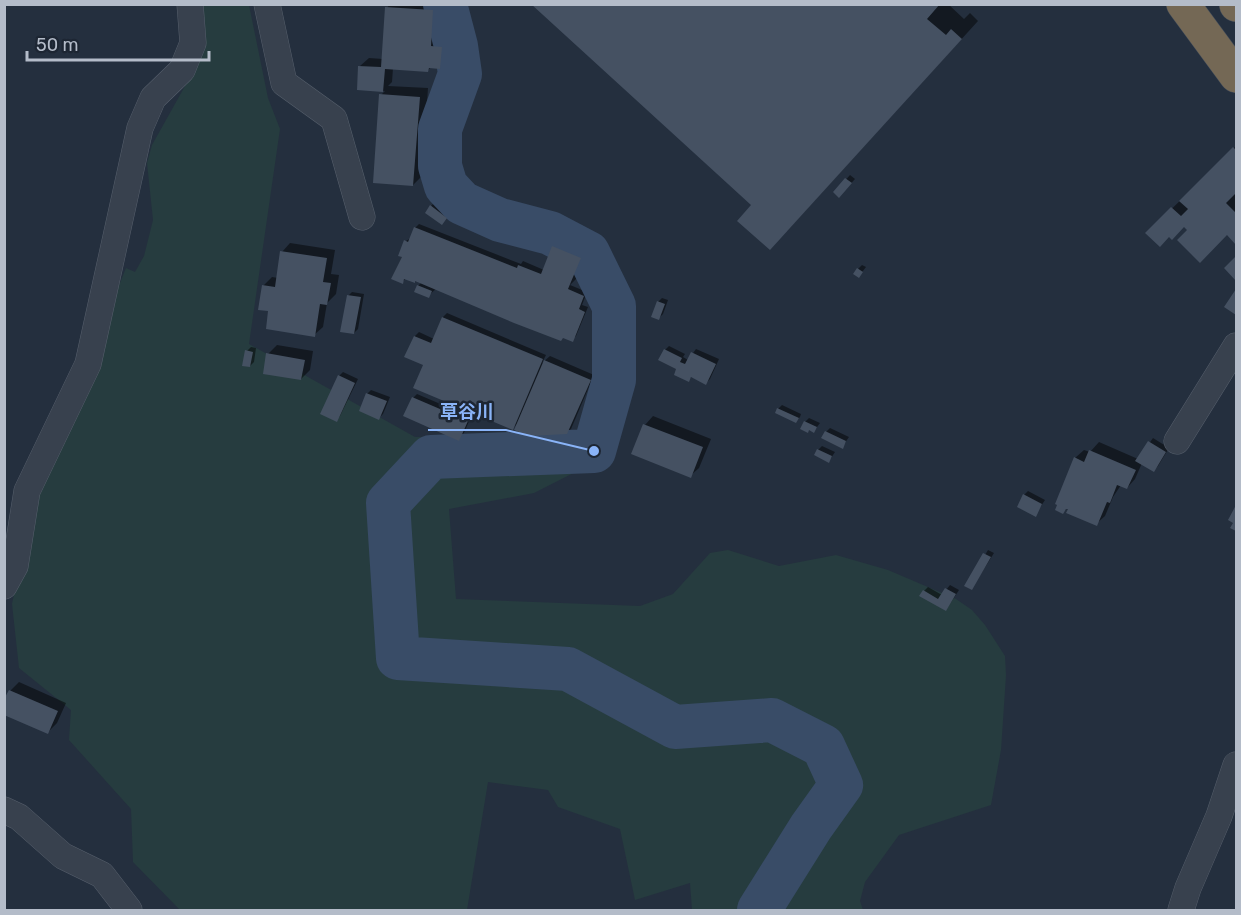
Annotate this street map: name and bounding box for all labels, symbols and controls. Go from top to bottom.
scale bar [27,24,208,62]
text: 50 m [36,34,79,56]
callout: 草谷川 [428,394,506,430]
text: 草谷川 [440,401,494,423]

